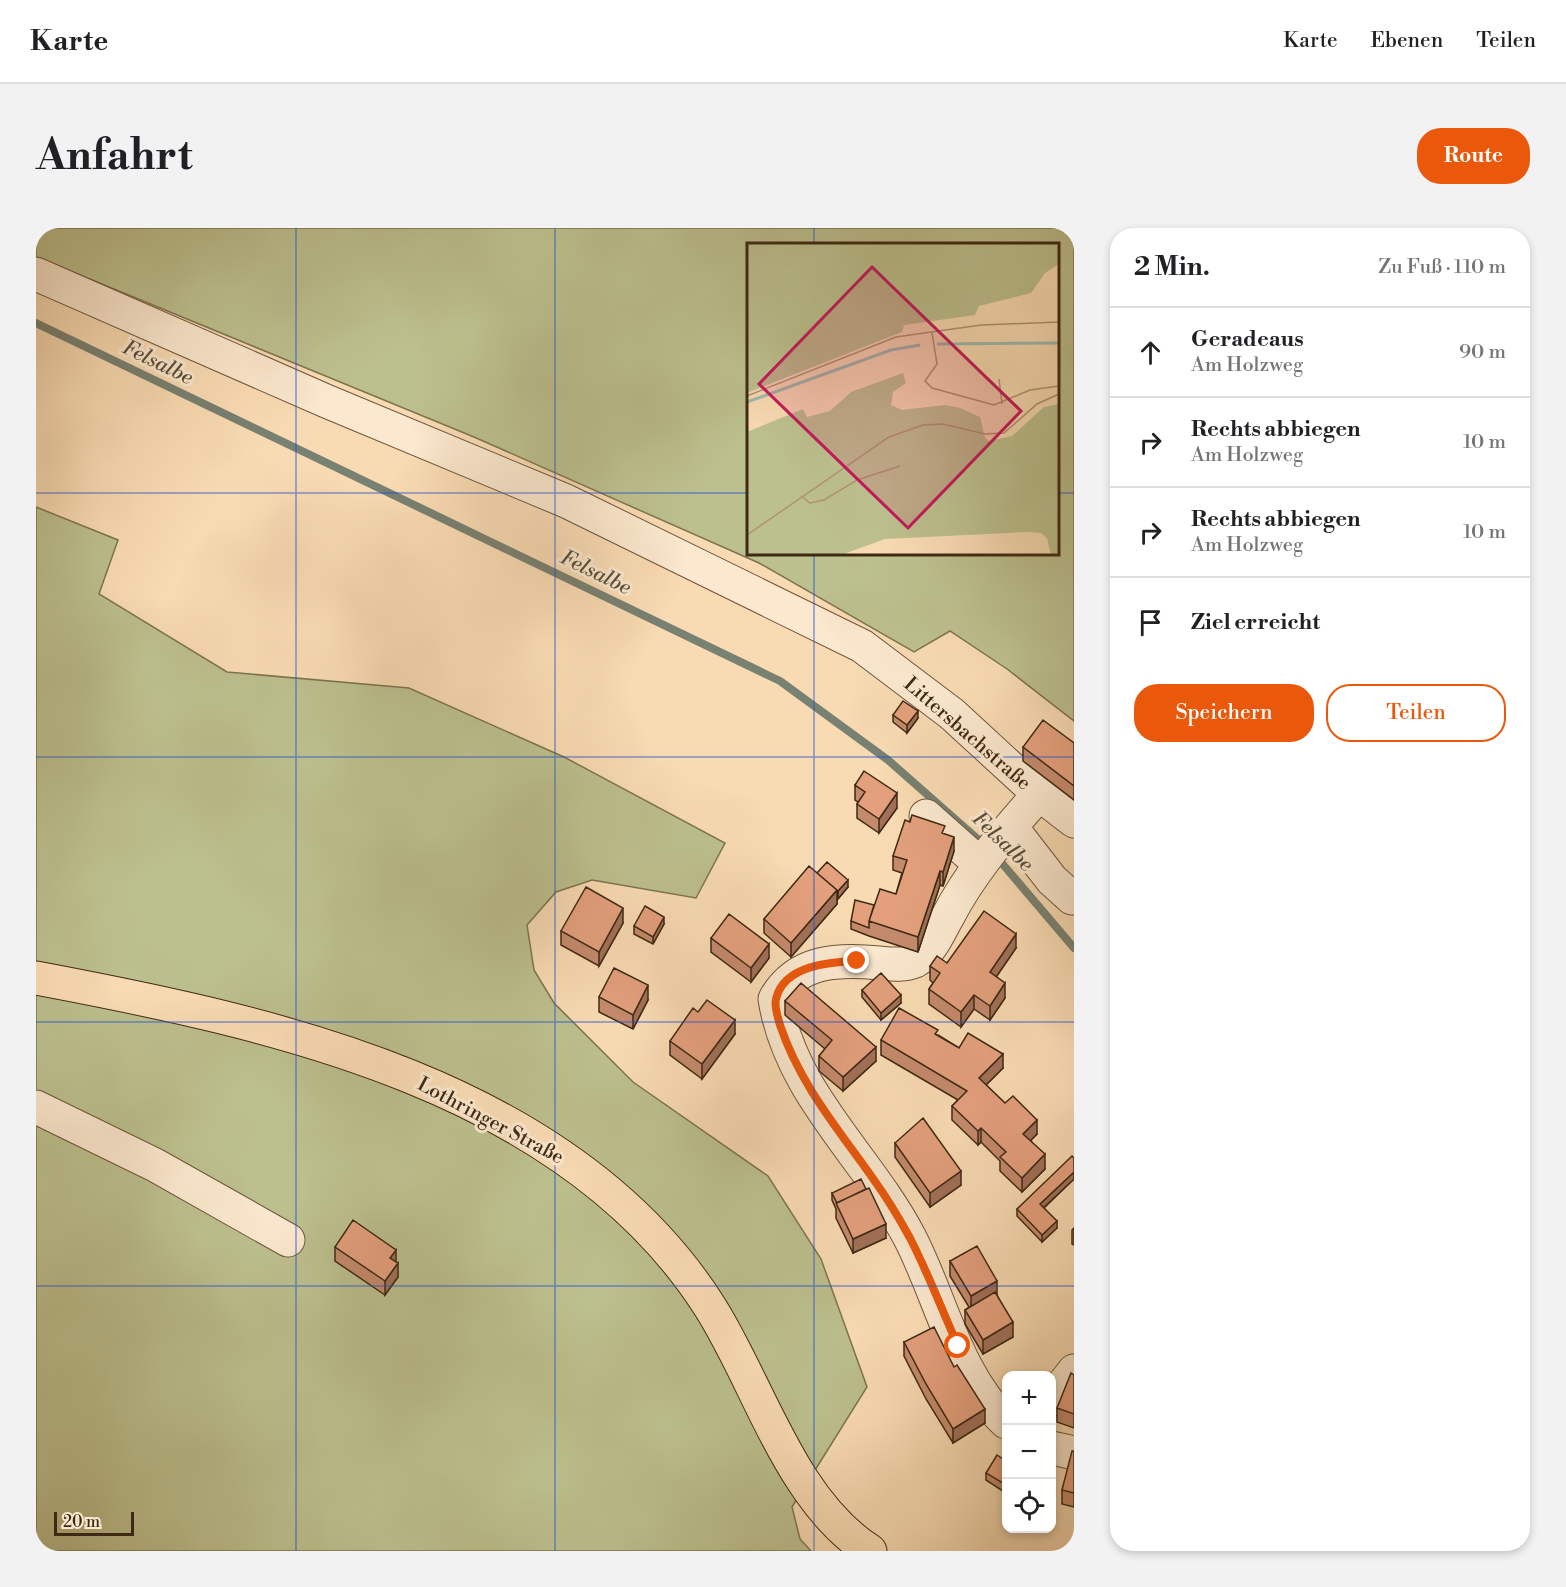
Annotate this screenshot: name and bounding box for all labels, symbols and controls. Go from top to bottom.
text: Karte [30,24,108,59]
text: Karte [1283,28,1338,54]
text: Ebenen [1371,28,1443,54]
text: Teilen [1476,28,1536,54]
button: Route [1417,128,1530,184]
text: Anfahrt [36,130,193,183]
inset map [747,243,1059,555]
text: 2 Min. [1134,251,1210,283]
text: Zu Fuß · 110 m [1378,255,1506,280]
text: Geradeaus [1191,326,1304,353]
water label: Felsalbe [118,335,197,391]
icon: ahead [1134,336,1167,369]
text: 90 m [1459,340,1506,365]
text: Am Holzweg [1191,353,1303,378]
text: Rechts abbiegen [1191,416,1361,443]
icon: right [1134,426,1167,459]
text: 10 m [1463,430,1506,455]
text: Am Holzweg [1191,443,1303,468]
text: Rechts abbiegen [1191,506,1361,533]
icon: right [1134,516,1167,549]
text: 10 m [1463,520,1506,545]
text: Am Holzweg [1191,533,1303,558]
water label: Felsalbe [556,545,635,601]
icon: arrive [1134,606,1167,639]
text: Ziel erreicht [1191,609,1320,636]
street label: Littersbachstraße [898,672,1036,796]
button: Speichern [1134,684,1314,742]
button: Teilen [1326,684,1506,742]
water label: Felsalbe [966,806,1039,877]
route end [843,947,869,973]
street label: Lothringer Straße [413,1072,568,1171]
route start [944,1332,970,1358]
map controls [1002,1371,1056,1533]
button: + [1002,1371,1056,1425]
button: − [1002,1425,1056,1479]
button: locate [1002,1479,1056,1533]
scale bar [54,1509,134,1536]
text: 20 m [63,1512,100,1532]

